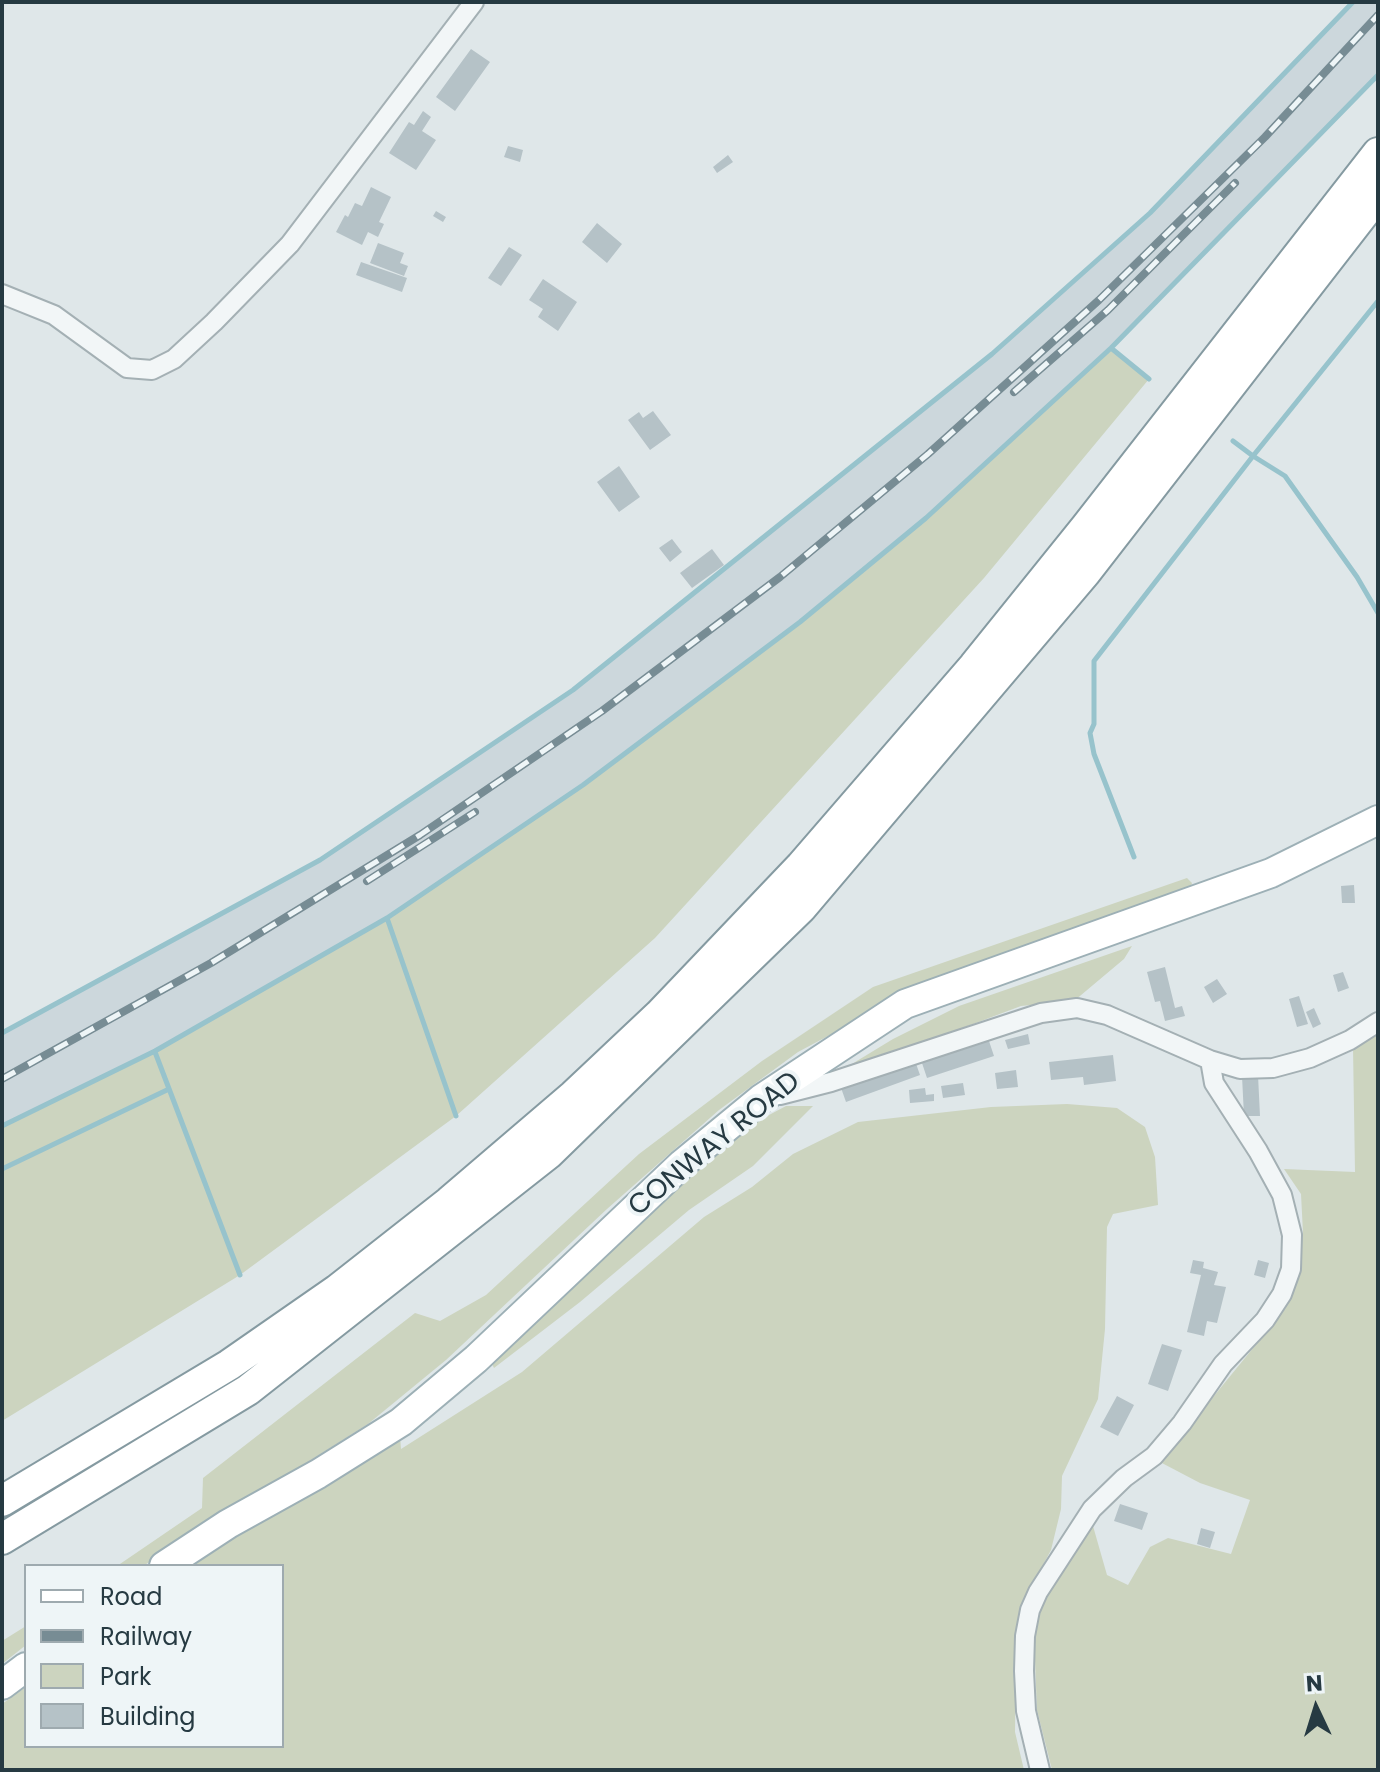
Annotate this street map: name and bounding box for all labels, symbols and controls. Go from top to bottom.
street label: CONWAY ROAD [622,1066,808,1224]
legend [24,1564,284,1748]
text: Road [100,1580,162,1613]
text: Railway [100,1620,192,1653]
text: Park [100,1660,151,1693]
north arrow [1276,1668,1356,1748]
text: N [1305,1668,1324,1700]
text: Building [100,1700,196,1733]

